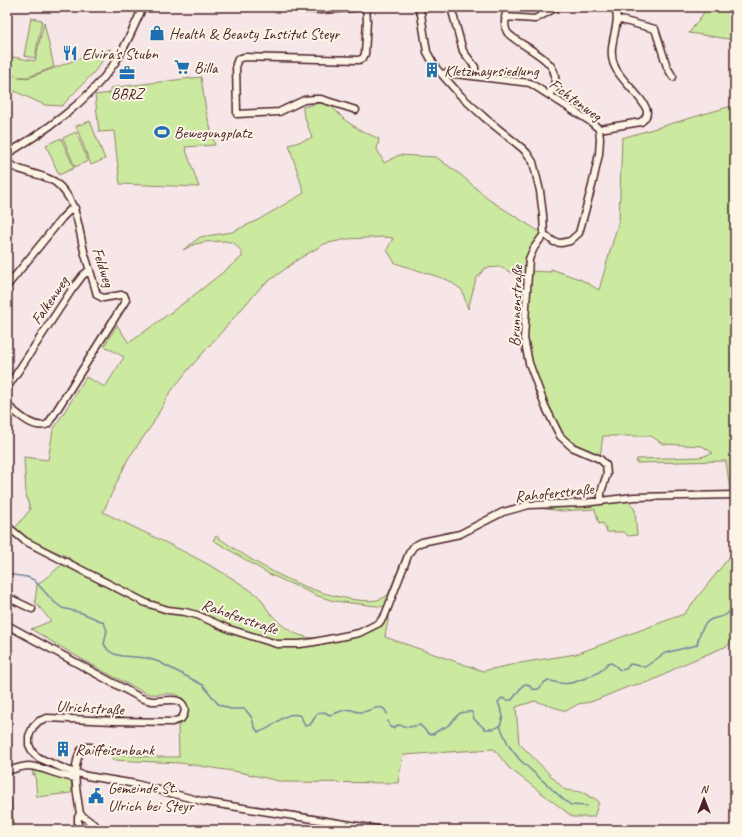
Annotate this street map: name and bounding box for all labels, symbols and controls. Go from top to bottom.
shop icon: Health & Beauty Institut Steyr [148,24,166,42]
place label: Health & Beauty Institut Steyr [169,24,342,44]
restaurant icon: Elvira's Stubn [61,44,79,62]
place label: Elvira's Stubn [82,44,159,64]
supermarket icon: Billa [173,58,191,76]
place label: Billa [194,58,219,78]
building icon: Kletzmayrsiedlung [423,61,441,79]
place label: Kletzmayrsiedlung [444,61,540,81]
office icon: BBRZ [118,64,136,82]
street label: Fichtenweg [545,74,607,126]
place label: BBRZ [111,84,146,104]
sports icon: Bewegungplatz [153,123,171,141]
place label: Bewegungplatz [174,123,254,143]
street label: Feldweg [87,245,119,291]
street label: Brunnenstraße [505,263,527,347]
street label: Falkenweg [26,272,74,328]
street label: Rahoferstraße [514,479,596,507]
street label: Rahoferstraße [199,595,282,640]
street label: Ulrichstraße [56,696,126,720]
building icon: Raiffeisenbank [54,740,72,758]
place label: Raiffeisenbank [75,740,155,760]
place label: Gemeinde St. Ulrich bei Steyr [108,778,195,816]
north arrow [684,779,724,819]
text: N [701,782,710,796]
public building icon: Gemeinde St. Ulrich bei Steyr [87,787,105,805]

